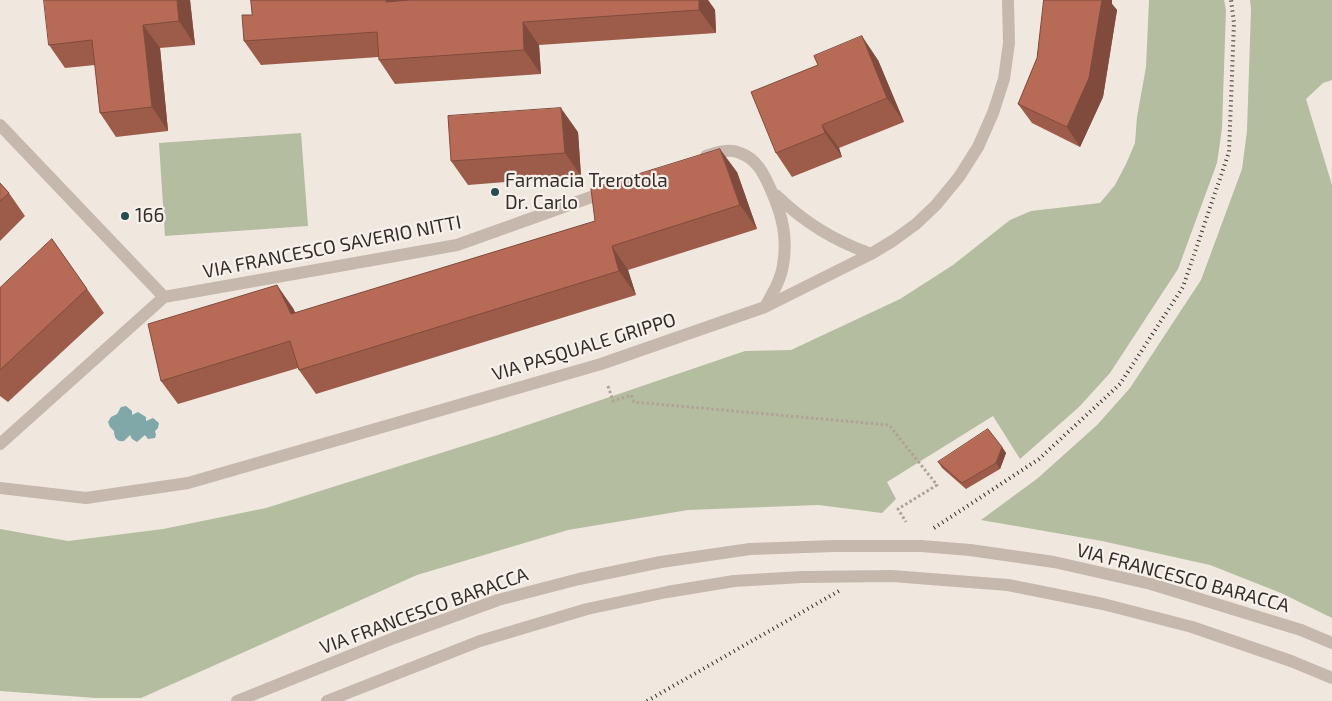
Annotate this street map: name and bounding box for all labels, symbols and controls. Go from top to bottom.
place label: Farmacia Trerotola Dr. Carlo [505,170,668,214]
marker: Farmacia Trerotola Dr. Carlo [489,186,501,198]
place label: 166 [135,205,164,227]
marker: 166 [119,210,131,222]
street label: VIA FRANCESCO SAVERIO NITTI [201,211,463,283]
street label: VIA PASQUALE GRIPPO [489,308,679,386]
street label: VIA FRANCESCO BARACCA [1074,539,1292,617]
street label: VIA FRANCESCO BARACCA [317,563,531,659]

